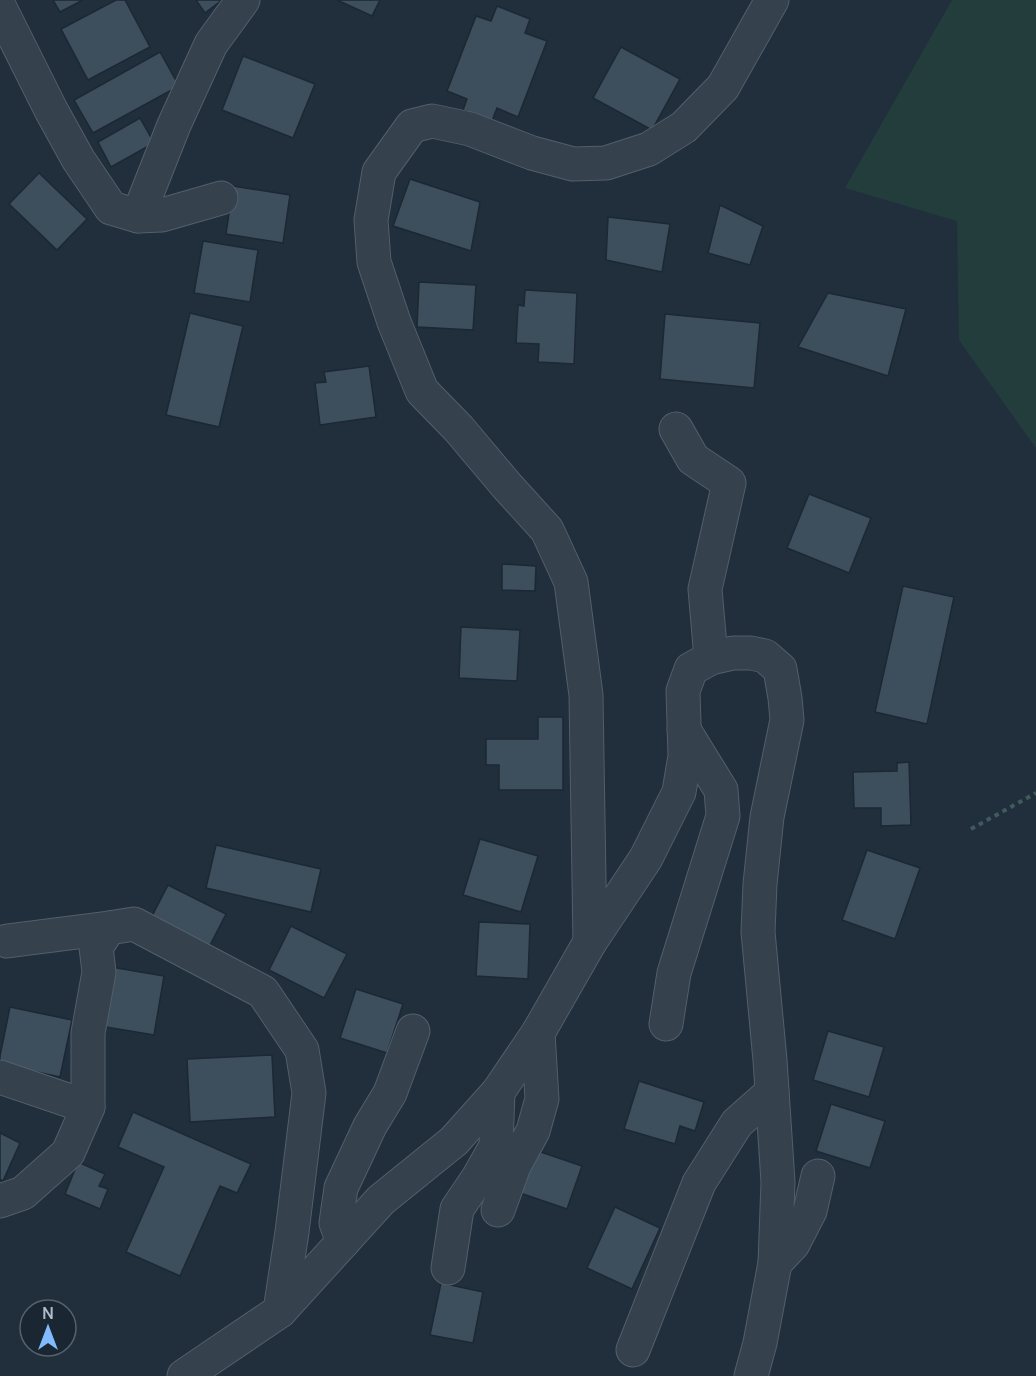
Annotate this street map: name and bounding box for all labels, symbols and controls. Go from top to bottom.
north arrow [18,1298,78,1358]
text: N [42,1302,54,1324]

